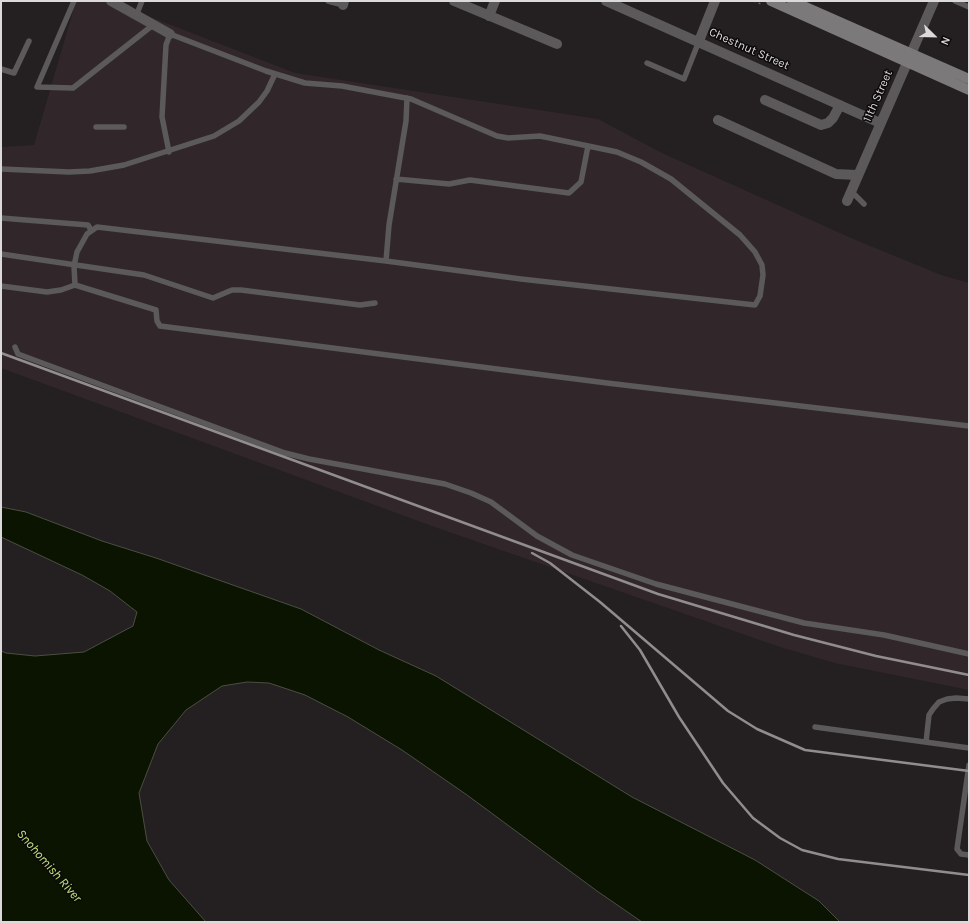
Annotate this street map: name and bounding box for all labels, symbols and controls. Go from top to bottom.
north arrow [914,16,954,56]
street label: Chestnut Street [707,25,791,73]
text: N [938,35,953,47]
street label: 11th Street [860,68,896,124]
water label: Snohomish River [13,826,85,906]

